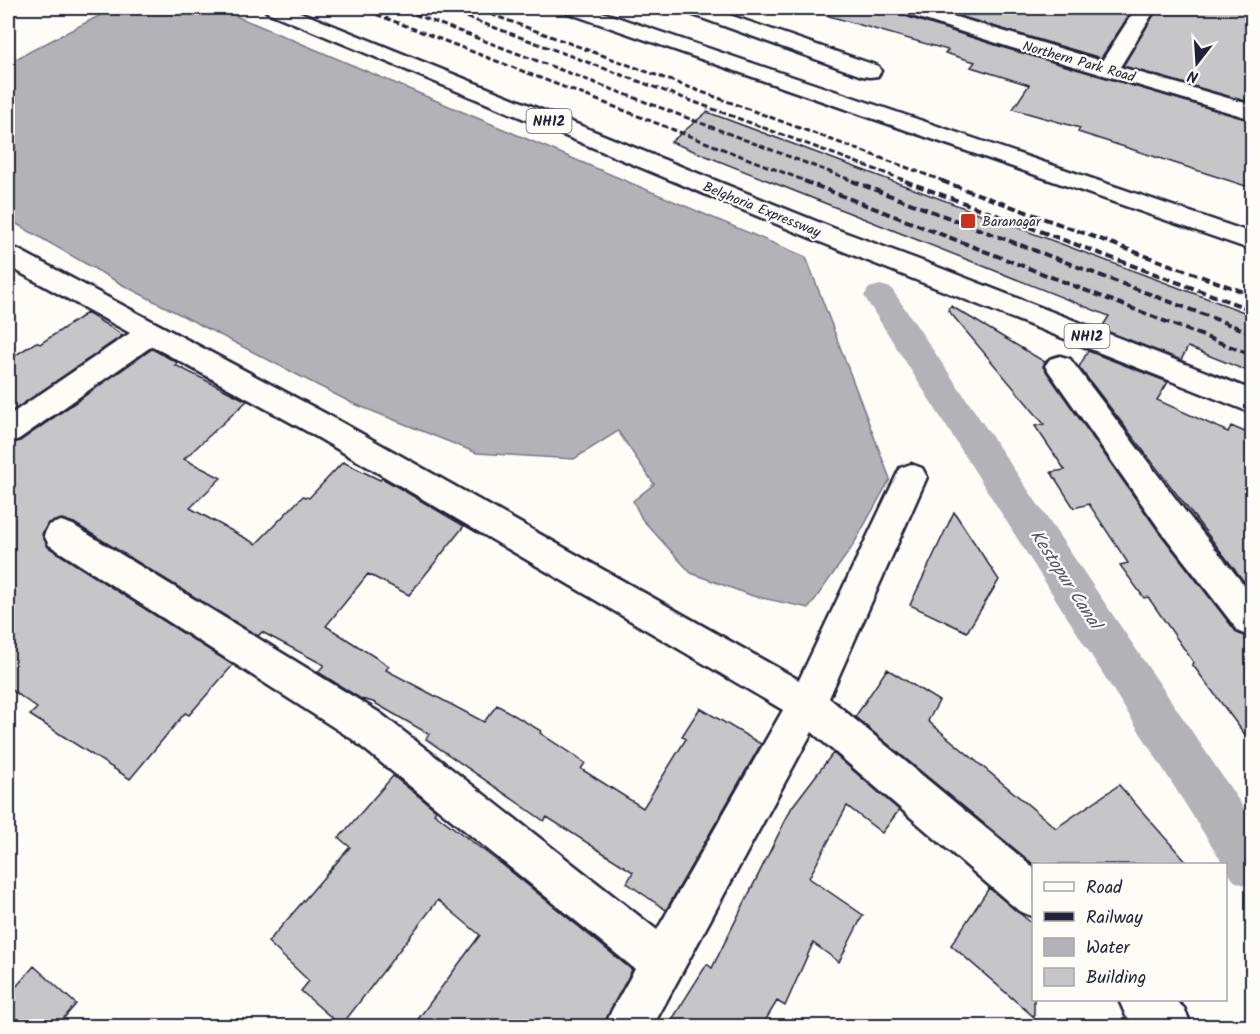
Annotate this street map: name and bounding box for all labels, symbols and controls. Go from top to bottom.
north arrow [1167,33,1227,93]
street label: Northern Park Road [1020,35,1139,89]
text: N [1185,62,1202,89]
road number: NH12 [526,109,572,133]
street label: Belghoria Expressway [699,176,824,244]
place label: Baranagar [982,211,1042,233]
marker: Baranagar [959,212,977,230]
road number: NH12 [1064,324,1110,348]
water label: Kestopur Canal [1022,524,1110,638]
legend [1032,863,1227,1001]
text: Road [1086,874,1123,903]
text: Railway [1086,904,1143,933]
text: Water [1086,934,1131,963]
text: Building [1086,964,1146,993]

